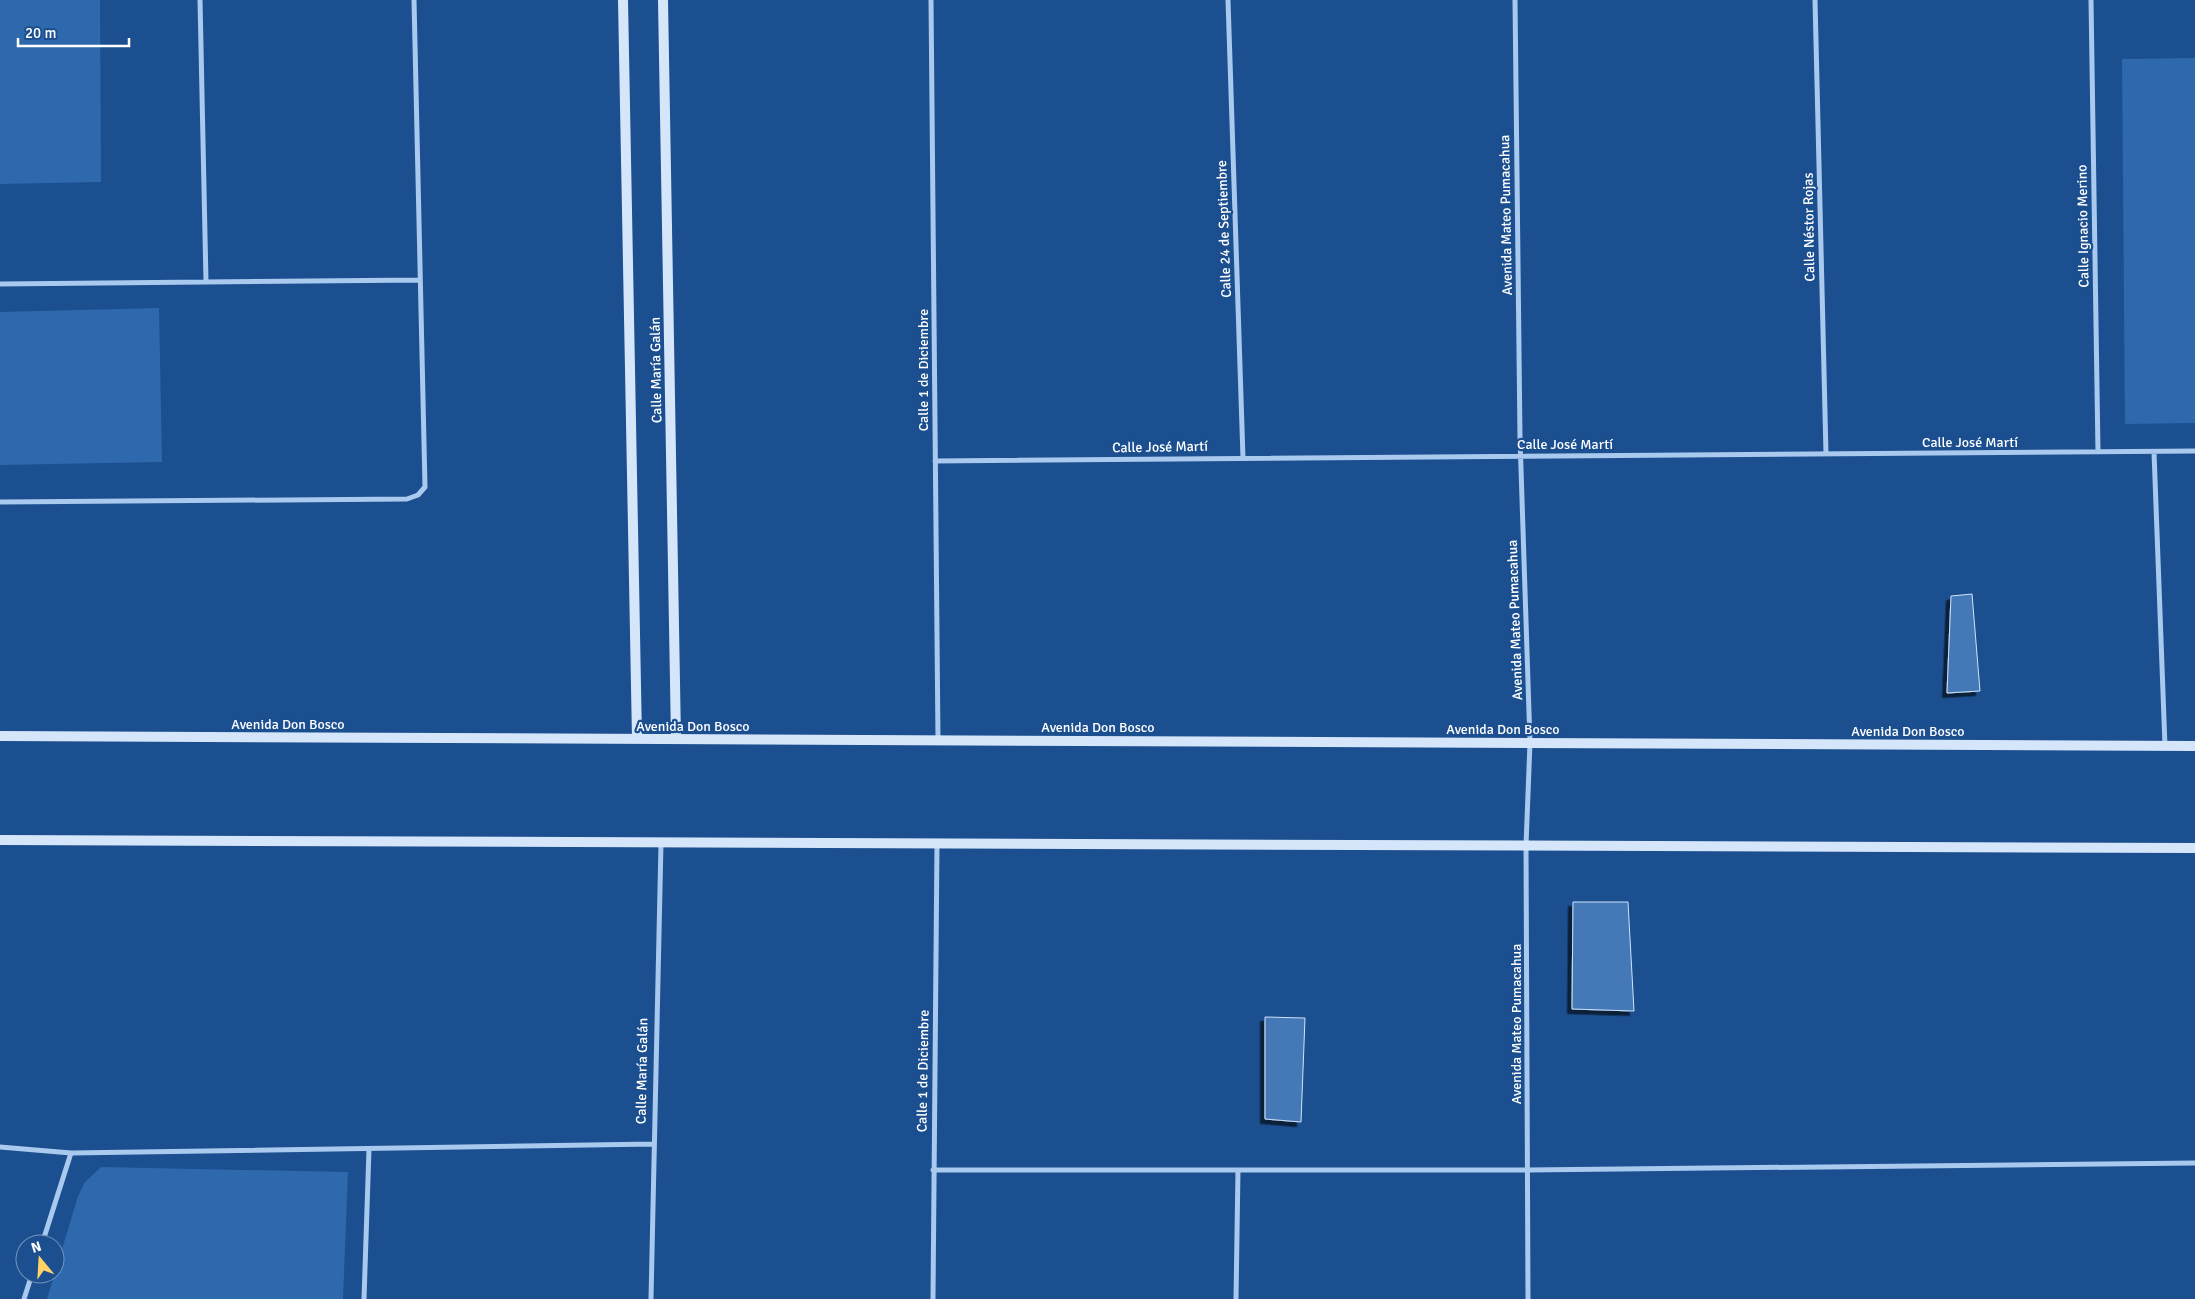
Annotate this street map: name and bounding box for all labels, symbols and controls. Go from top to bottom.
scale bar [18,15,129,47]
text: 20 m [25,24,56,42]
street label: Avenida Mateo Pumacahua [1496,135,1516,295]
street label: Calle 24 de Septiembre [1213,160,1235,298]
street label: Calle Ignacio Merino [2073,164,2093,288]
street label: Calle Néstor Rojas [1800,172,1818,282]
street label: Calle 1 de Diciembre [915,309,932,431]
street label: Calle María Galán [647,317,665,423]
street label: Calle José Martí [1922,434,2018,451]
street label: Calle José Martí [1517,436,1613,453]
street label: Calle José Martí [1112,438,1208,456]
street label: Avenida Mateo Pumacahua [1504,539,1526,701]
street label: Avenida Don Bosco [231,716,345,733]
street label: Avenida Don Bosco [636,718,750,735]
street label: Avenida Don Bosco [1041,719,1155,736]
street label: Avenida Don Bosco [1446,721,1560,738]
street label: Avenida Don Bosco [1851,723,1965,740]
street label: Avenida Mateo Pumacahua [1508,944,1525,1104]
street label: Calle 1 de Diciembre [913,1010,933,1132]
street label: Calle María Galán [633,1018,651,1124]
north arrow [15,1234,65,1284]
text: N [29,1238,43,1257]

